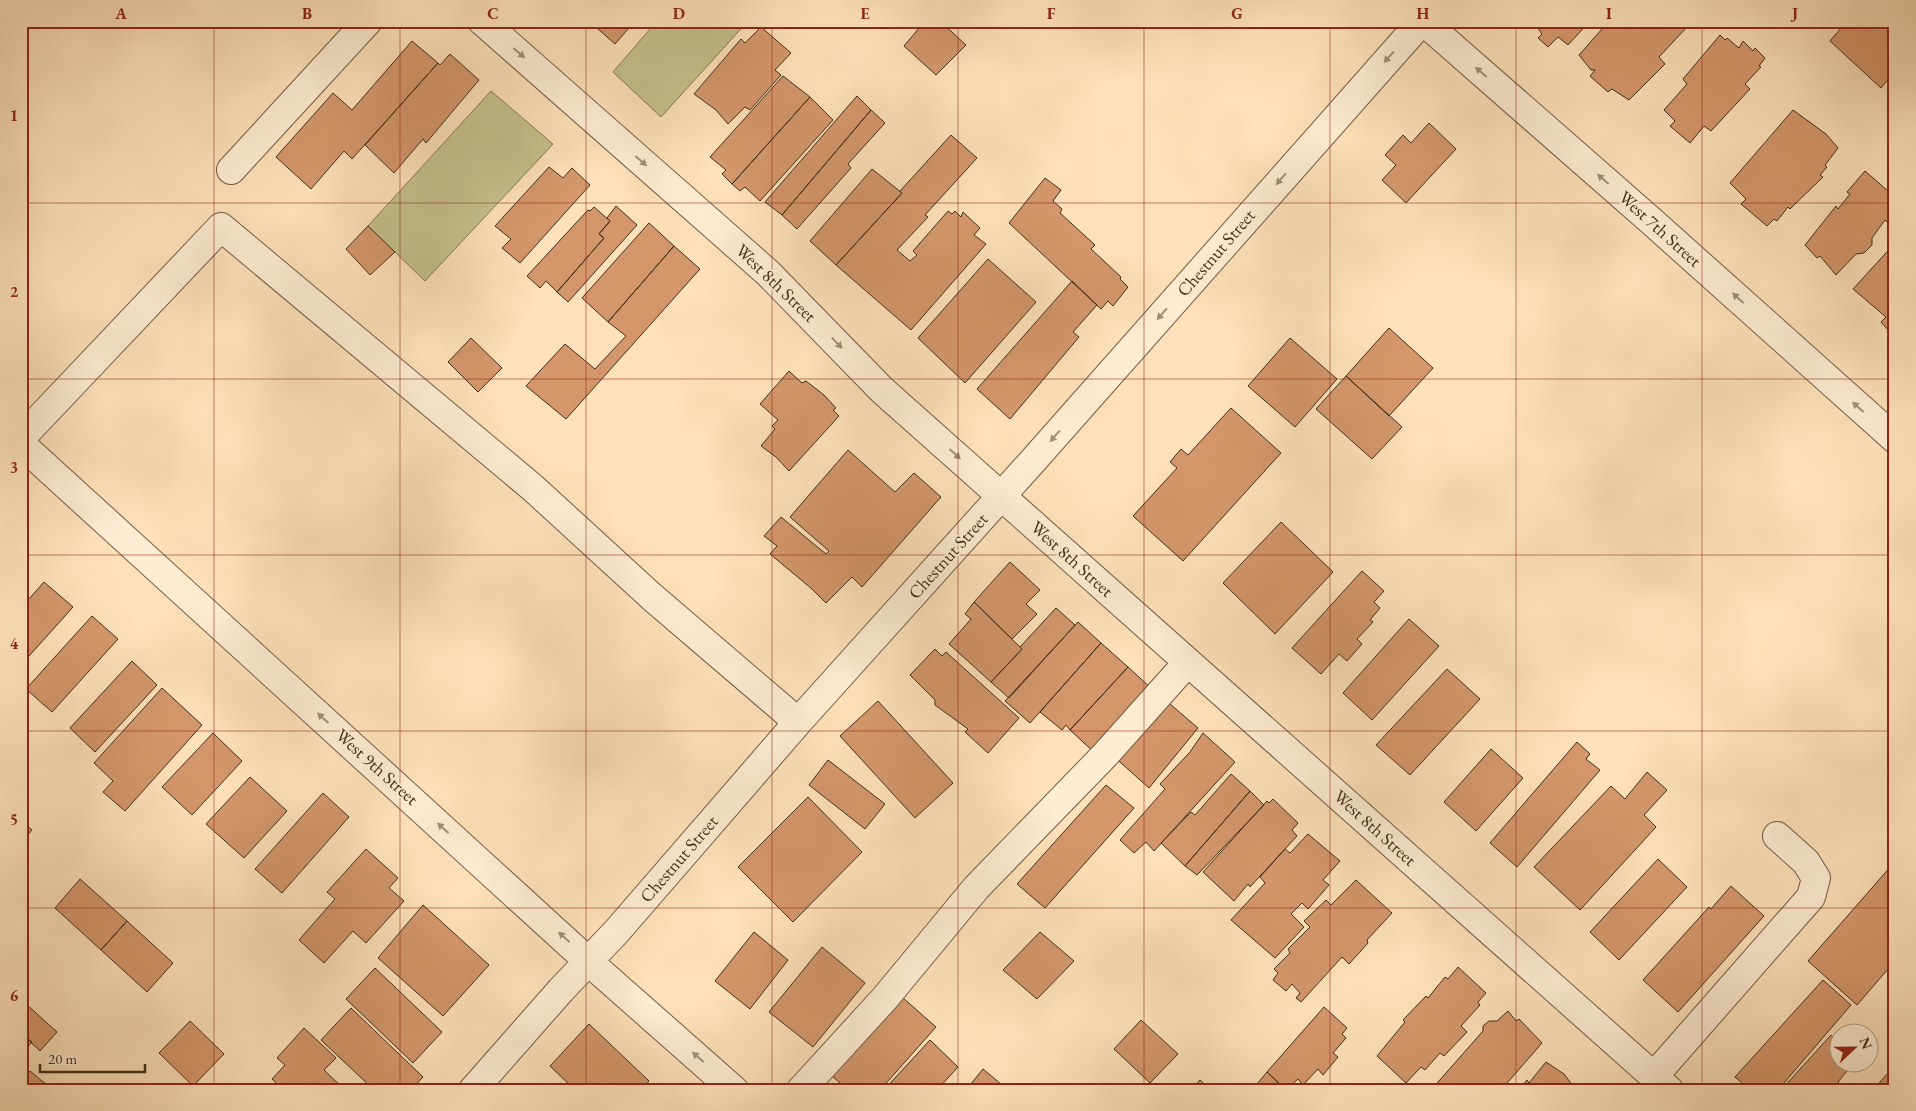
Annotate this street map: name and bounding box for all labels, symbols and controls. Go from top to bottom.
text: A [114,3,127,24]
text: B [302,3,312,24]
text: C [487,3,499,24]
text: D [673,3,685,24]
text: E [860,3,870,24]
text: F [1047,3,1056,24]
text: G [1231,3,1243,24]
text: H [1417,3,1430,24]
text: I [1606,3,1612,24]
text: J [1790,3,1798,24]
one-way arrow [512,48,525,59]
one-way arrow [1383,51,1395,63]
one-way arrow [1475,66,1487,78]
text: 1 [10,105,18,126]
one-way arrow [635,155,647,166]
one-way arrow [1276,173,1287,186]
one-way arrow [1597,173,1610,184]
street label: West 7th Street [1614,185,1707,272]
street label: Chestnut Street [1171,204,1260,301]
street label: West 8th Street [731,238,822,327]
text: 2 [10,281,19,302]
one-way arrow [1732,292,1744,304]
one-way arrow [1157,308,1168,321]
one-way arrow [831,337,843,349]
one-way arrow [1853,401,1865,413]
one-way arrow [1049,430,1061,442]
one-way arrow [949,448,961,459]
text: 3 [10,457,18,478]
street label: Chestnut Street [903,507,993,604]
street label: West 8th Street [1026,515,1119,602]
text: 4 [10,633,19,654]
one-way arrow [317,713,330,724]
street label: West 9th Street [331,723,424,810]
street label: West 8th Street [1329,784,1422,871]
text: 5 [10,809,18,830]
street label: Chestnut Street [634,810,723,907]
one-way arrow [438,822,450,834]
one-way arrow [558,931,570,943]
text: 6 [10,985,19,1006]
north arrow [1828,1024,1878,1074]
text: N [1856,1035,1877,1052]
scale bar [40,1041,145,1073]
text: 20 m [48,1049,77,1068]
one-way arrow [691,1052,704,1063]

